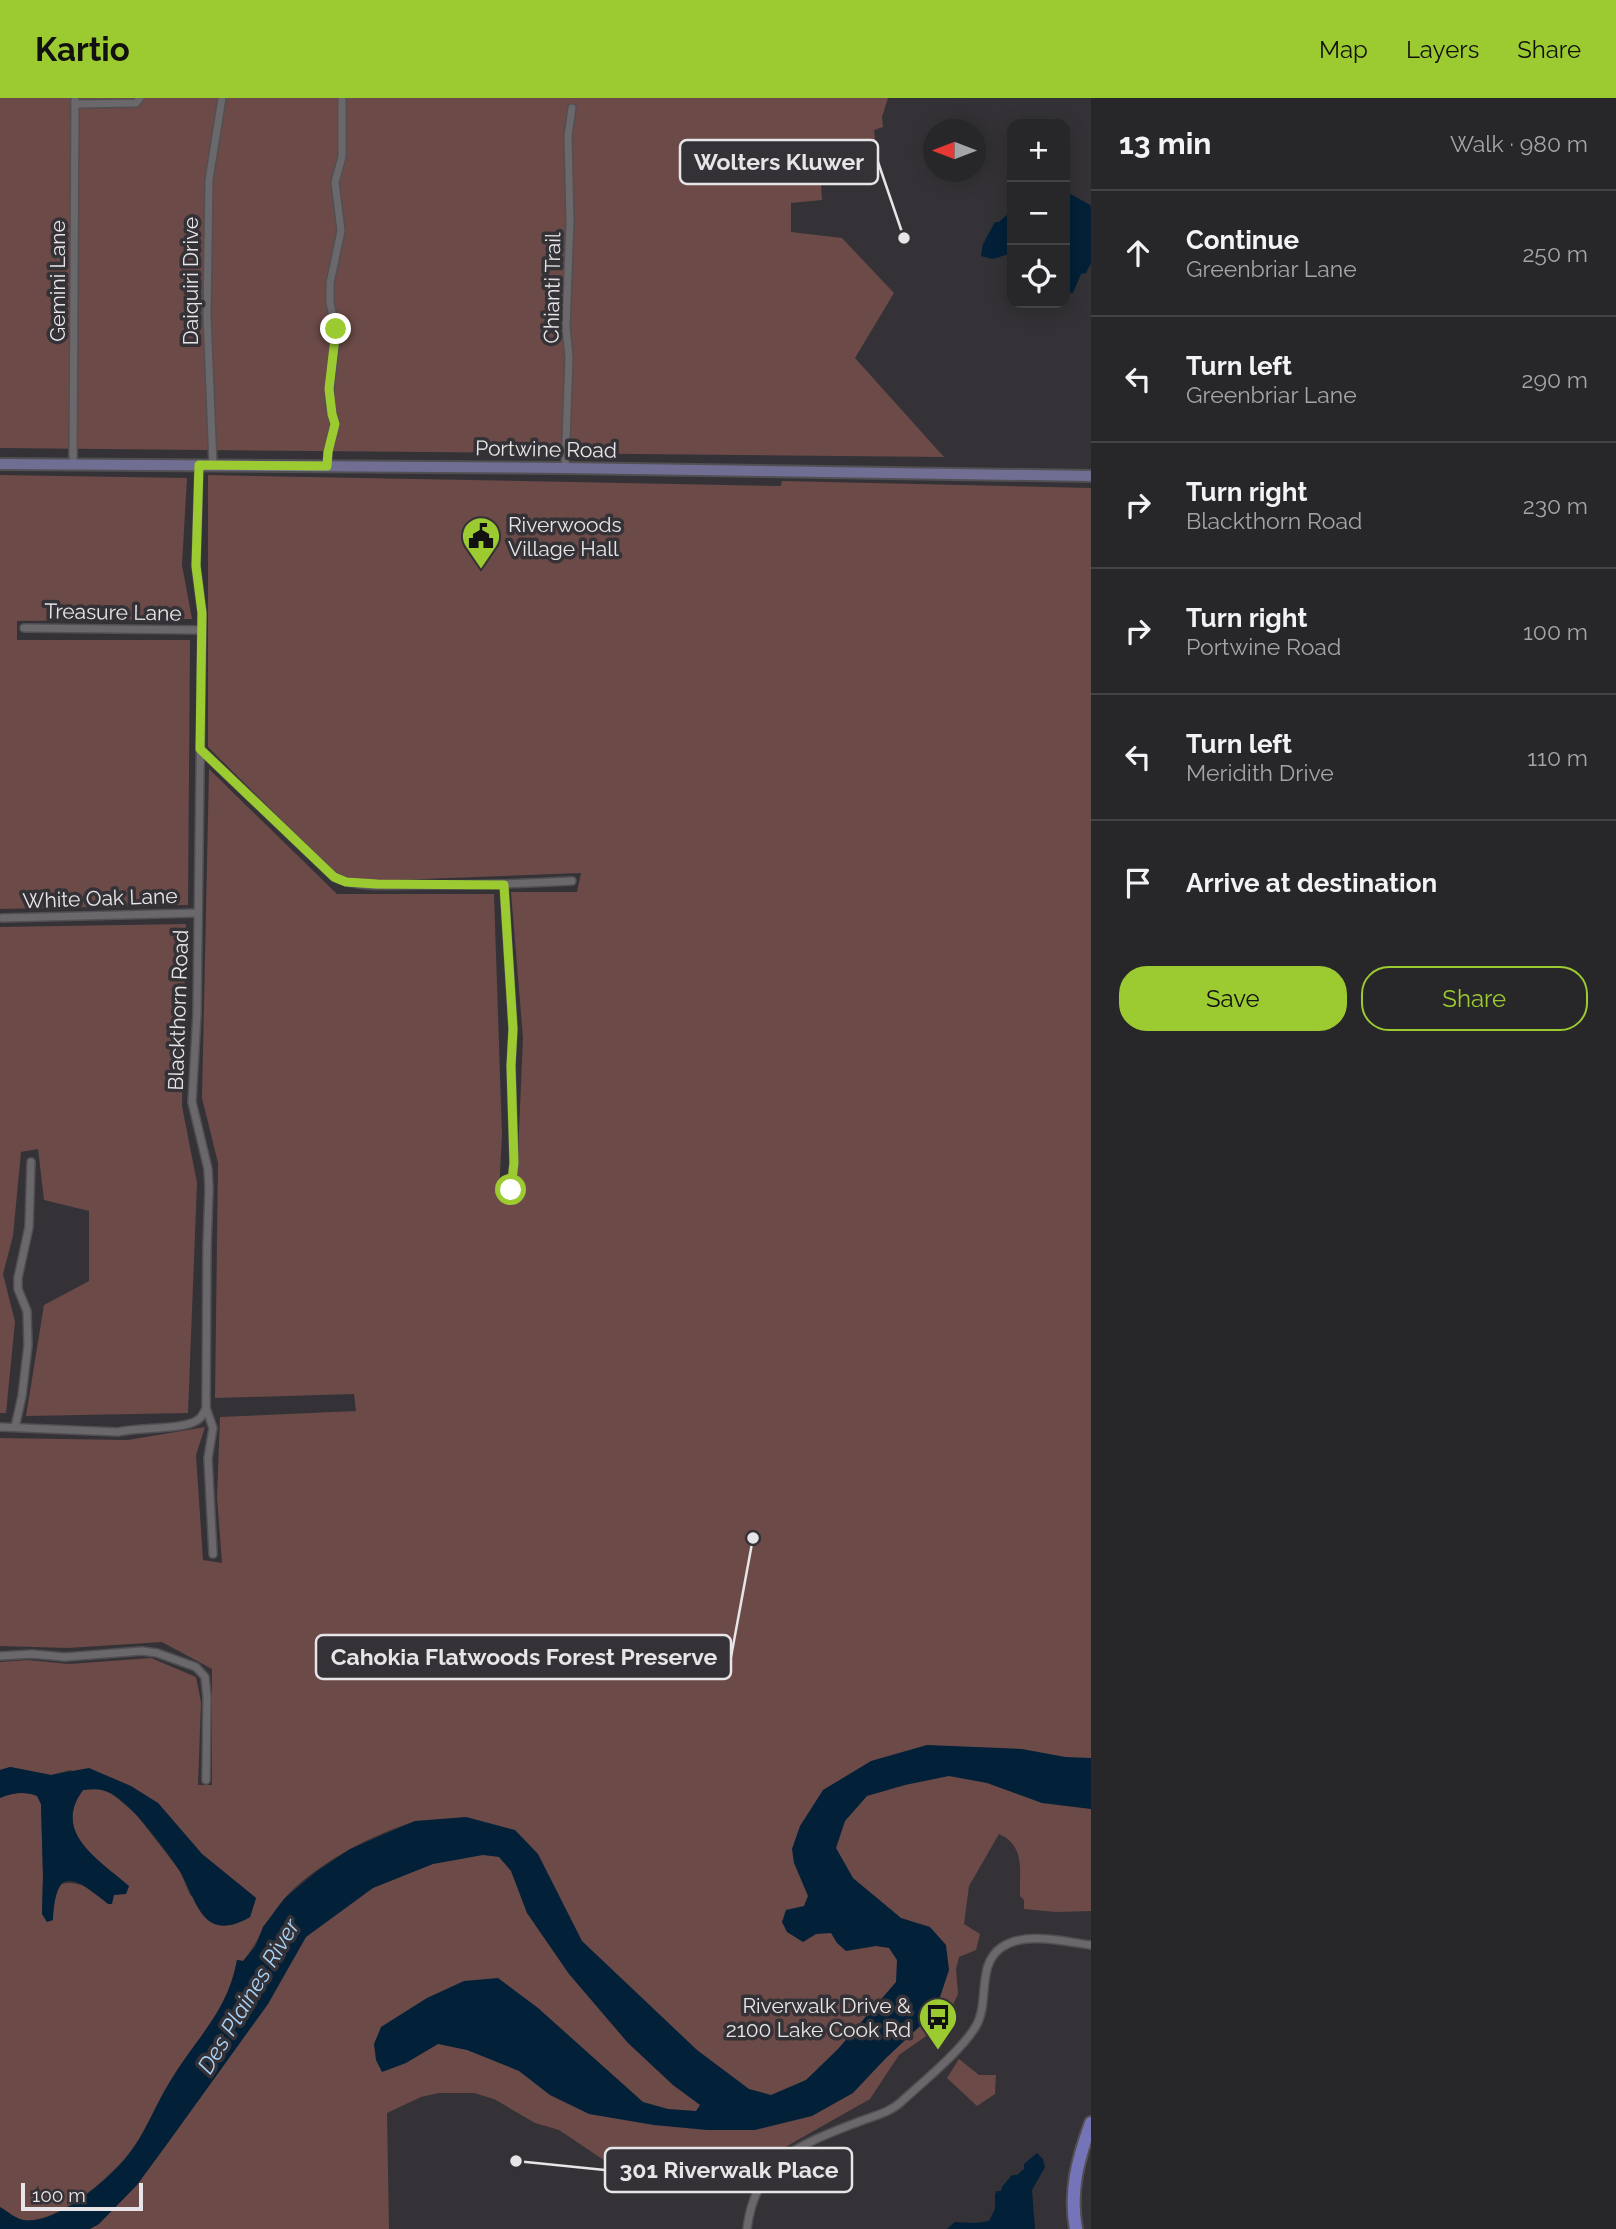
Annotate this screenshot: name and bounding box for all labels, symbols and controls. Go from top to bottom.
text: Kartio [35,30,130,69]
text: Map [1319,35,1368,64]
text: Layers [1406,35,1479,64]
text: Share [1517,35,1581,64]
north arrow [923,119,986,182]
map controls [1007,119,1070,308]
button: + [1007,119,1070,182]
text: 13 min [1119,126,1211,161]
text: Walk · 980 m [1450,130,1588,157]
callout: Wolters Kluwer [680,140,878,184]
text: Wolters Kluwer [694,148,864,175]
button: − [1007,182,1070,245]
street label: Daiquiri Drive [178,217,203,345]
street label: Gemini Lane [45,220,70,342]
text: Continue [1186,225,1299,255]
street label: Chianti Trail [539,232,565,344]
icon: ahead [1119,234,1157,272]
text: 250 m [1522,240,1588,267]
button: locate [1007,245,1070,308]
text: Greenbriar Lane [1186,255,1357,282]
route end [320,313,351,344]
text: Turn left [1186,351,1292,381]
icon: left [1119,360,1157,398]
text: 290 m [1521,366,1588,393]
text: Greenbriar Lane [1186,381,1357,408]
street label: Portwine Road [475,435,617,463]
text: Turn right [1186,477,1307,507]
icon: right [1119,486,1157,524]
text: 230 m [1523,492,1588,519]
text: Blackthorn Road [1186,507,1362,534]
place label: Riverwoods Village Hall [508,512,622,561]
public building icon: Riverwoods Village Hall [460,515,502,570]
street label: Treasure Lane [44,598,182,626]
text: Turn right [1186,603,1307,633]
icon: right [1119,612,1157,650]
text: 100 m [1523,618,1588,645]
text: Portwine Road [1186,633,1341,660]
text: Turn left [1186,729,1292,759]
icon: left [1119,738,1157,776]
text: 110 m [1527,744,1588,771]
text: Meridith Drive [1186,759,1334,786]
icon: arrive [1119,864,1157,902]
text: Arrive at destination [1186,868,1437,898]
street label: White Oak Lane [22,883,178,913]
street label: Blackthorn Road [163,929,193,1091]
button: Save [1119,966,1347,1031]
button: Share [1361,966,1588,1031]
route start [495,1174,526,1205]
callout: Cahokia Flatwoods Forest Preserve [316,1635,731,1679]
text: Cahokia Flatwoods Forest Preserve [331,1643,718,1670]
water label: Des Plaines River [191,1913,305,2078]
place label: Riverwalk Drive & 2100 Lake Cook Rd [726,1993,911,2042]
bus stop icon: Riverwalk Drive & 2100 Lake Cook Rd [917,1996,959,2051]
callout: 301 Riverwalk Place [605,2148,852,2192]
text: 301 Riverwalk Place [619,2156,839,2183]
scale bar [21,2180,144,2212]
text: 100 m [32,2184,86,2206]

